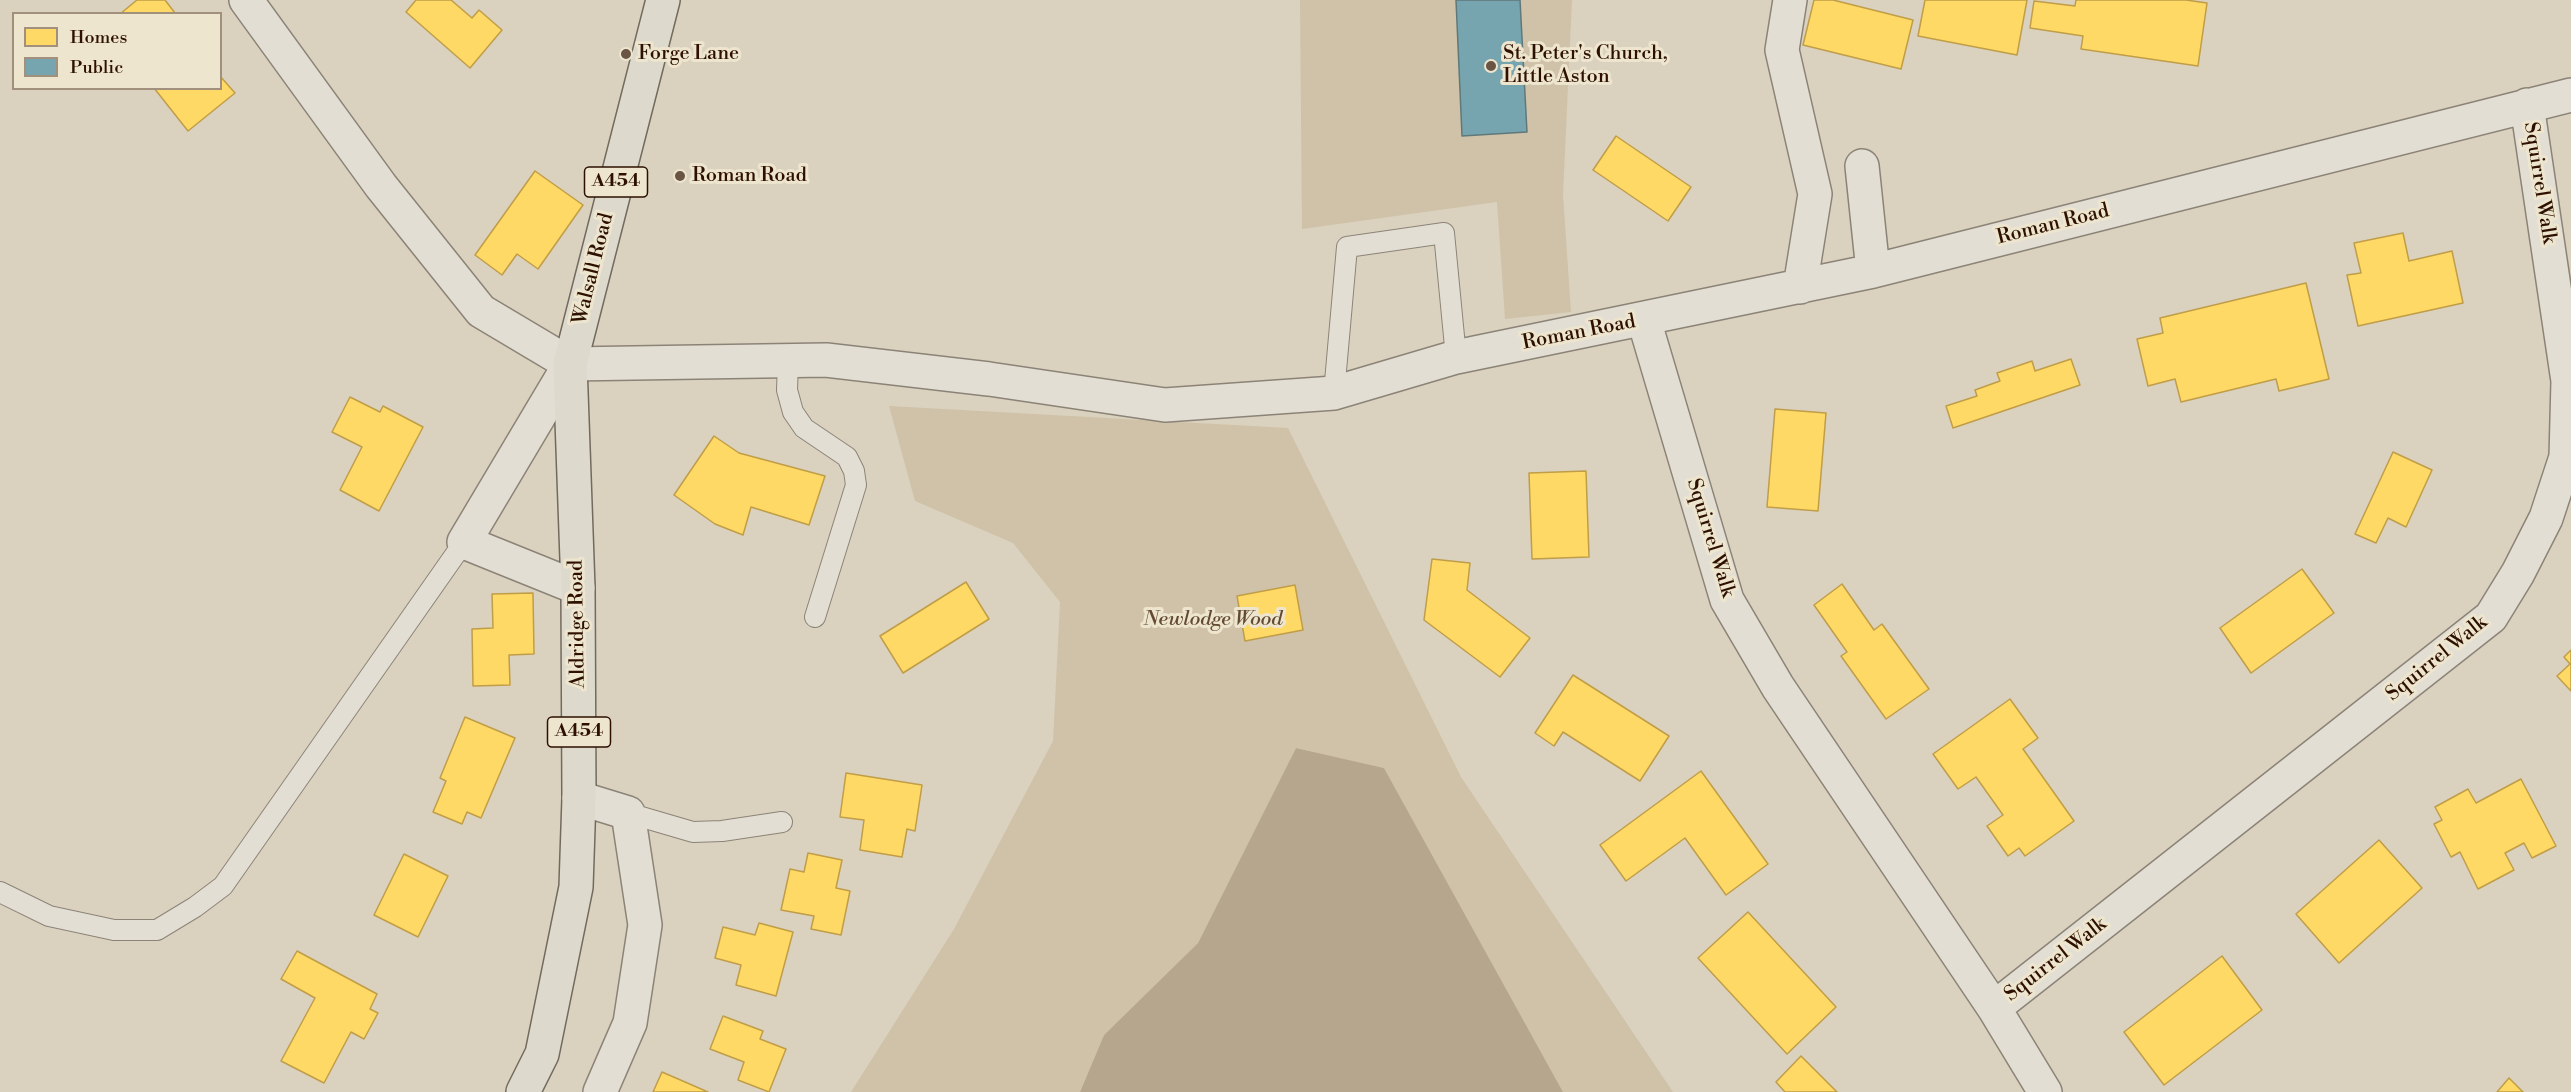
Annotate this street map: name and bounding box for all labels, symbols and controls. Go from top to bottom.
legend [12,12,222,90]
text: Homes [70,26,127,49]
place label: Forge Lane [638,42,739,66]
place label: St. Peter's Church, Little Aston [1503,42,1668,89]
marker: Forge Lane [619,47,633,61]
text: Public [70,56,123,79]
marker: St. Peter's Church, Little Aston [1484,59,1498,73]
street label: Squirrel Walk [2518,120,2560,246]
place label: Roman Road [692,164,807,188]
road number: A454 [584,167,648,197]
marker: Roman Road [673,169,687,183]
street label: Roman Road [1994,199,2112,251]
street label: Walsall Road [569,211,619,327]
street label: Roman Road [1520,310,1638,356]
street label: Squirrel Walk [1681,476,1739,600]
street label: Aldridge Road [565,559,591,689]
park label: Newlodge Wood [1144,608,1282,632]
street label: Squirrel Walk [2382,611,2492,707]
road number: A454 [548,717,610,747]
street label: Squirrel Walk [2000,913,2112,1007]

